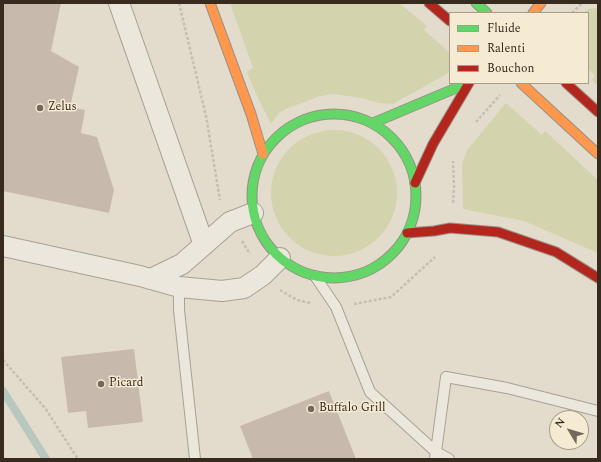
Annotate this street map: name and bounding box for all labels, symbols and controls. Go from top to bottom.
legend [449,12,589,84]
text: Fluide [487,19,521,38]
text: Ralenti [487,39,525,58]
text: Bouchon [487,59,534,78]
place label: Zelus [48,101,77,115]
marker: Zelus [35,103,45,113]
place label: Picard [109,377,143,391]
marker: Picard [96,379,106,389]
place label: Buffalo Grill [319,402,385,416]
marker: Buffalo Grill [306,404,316,414]
north arrow [549,410,589,450]
text: N [550,414,569,432]

